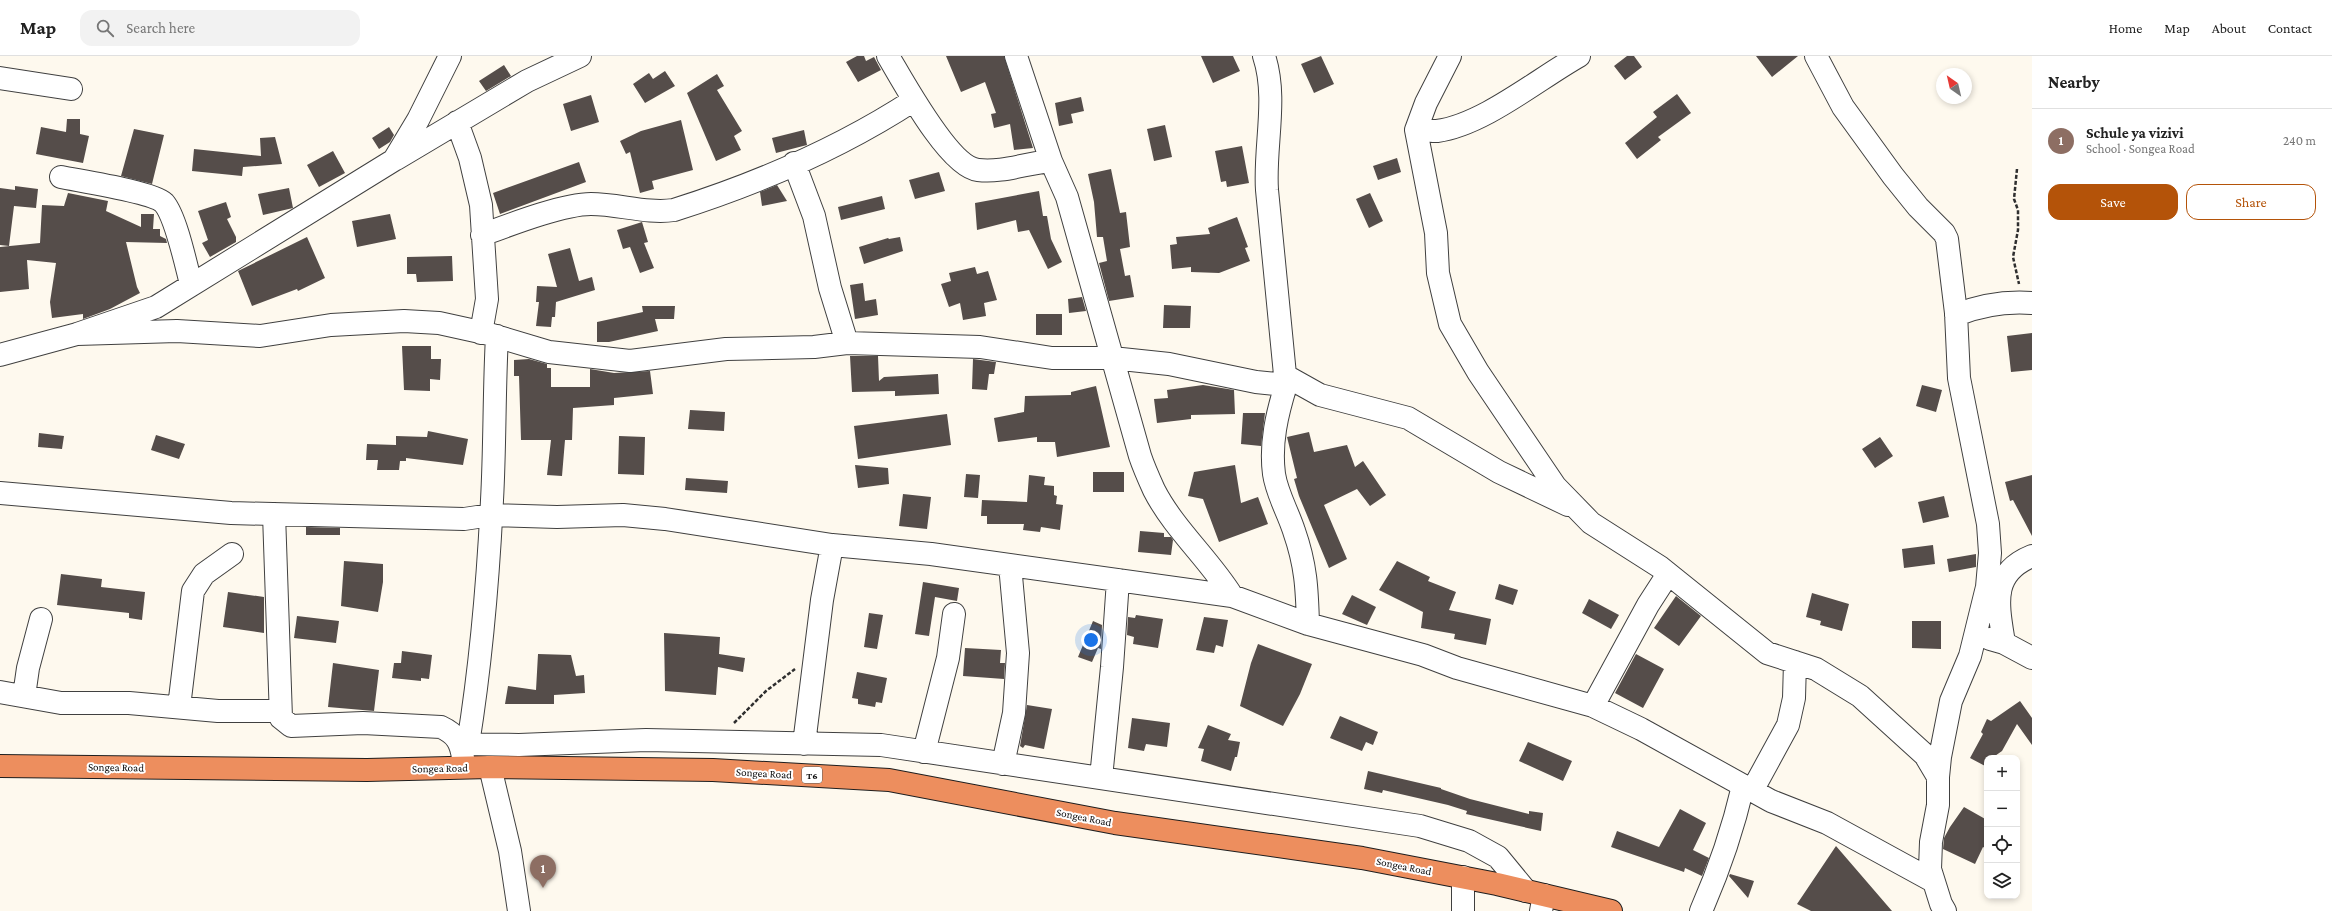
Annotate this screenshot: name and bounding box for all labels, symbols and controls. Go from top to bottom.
search box [80,10,360,46]
text: Map [20,17,56,38]
icon: search [94,17,116,39]
text: Search here [126,20,195,36]
text: Home [2109,20,2142,36]
text: Map [2164,20,2190,36]
text: About [2212,20,2246,36]
text: Contact [2268,20,2312,36]
north arrow [1936,68,1972,104]
text: Nearby [2048,73,2100,92]
text: Schule ya vizivi [2086,125,2184,141]
text: 1 [2059,133,2063,148]
text: 240 m [2283,133,2316,148]
text: School · Songea Road [2086,141,2195,156]
button: Save [2048,184,2178,220]
button: Share [2186,184,2316,220]
your location [1081,630,1101,650]
map controls [1984,755,2020,899]
button: + [1984,755,2020,791]
street label: Songea Road [88,761,144,774]
street label: Songea Road [412,762,468,775]
street label: Songea Road [736,766,793,781]
road number: T6 [802,767,822,783]
button: − [1984,791,2020,827]
street label: Songea Road [1055,806,1113,829]
button: locate [1984,827,2020,863]
pin: 1 [530,855,556,888]
street label: Songea Road [1375,855,1433,878]
button: layers [1984,863,2020,899]

